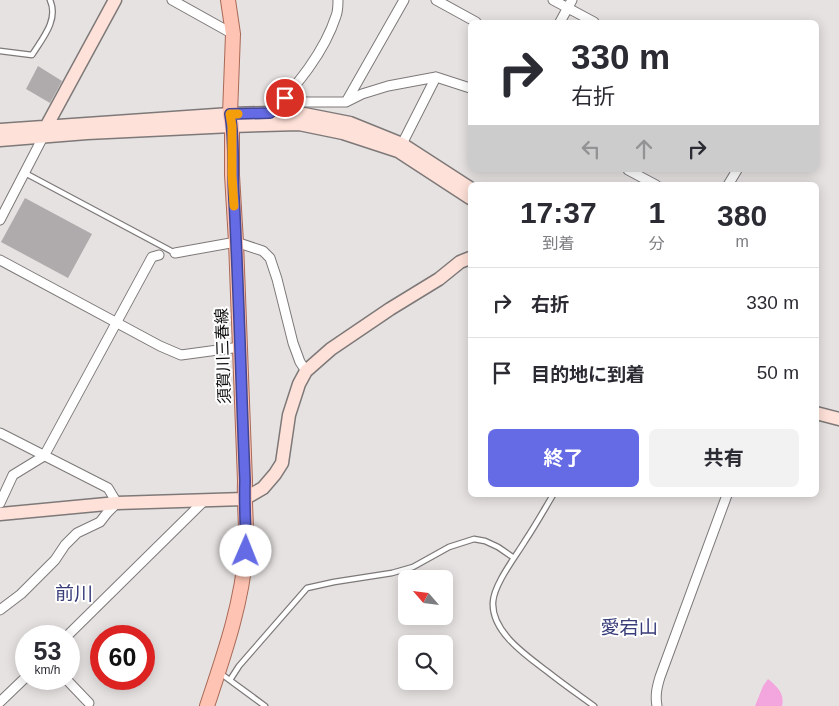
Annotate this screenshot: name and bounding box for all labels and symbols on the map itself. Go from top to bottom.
pin [264,77,306,119]
street label: 須賀川三春線 [213,308,233,404]
position arrow [219,524,271,576]
north arrow [398,570,452,625]
district label: 前川 [55,583,93,604]
district label: 愛宕山 [600,617,658,638]
speed limit sign: 60 [90,625,155,690]

